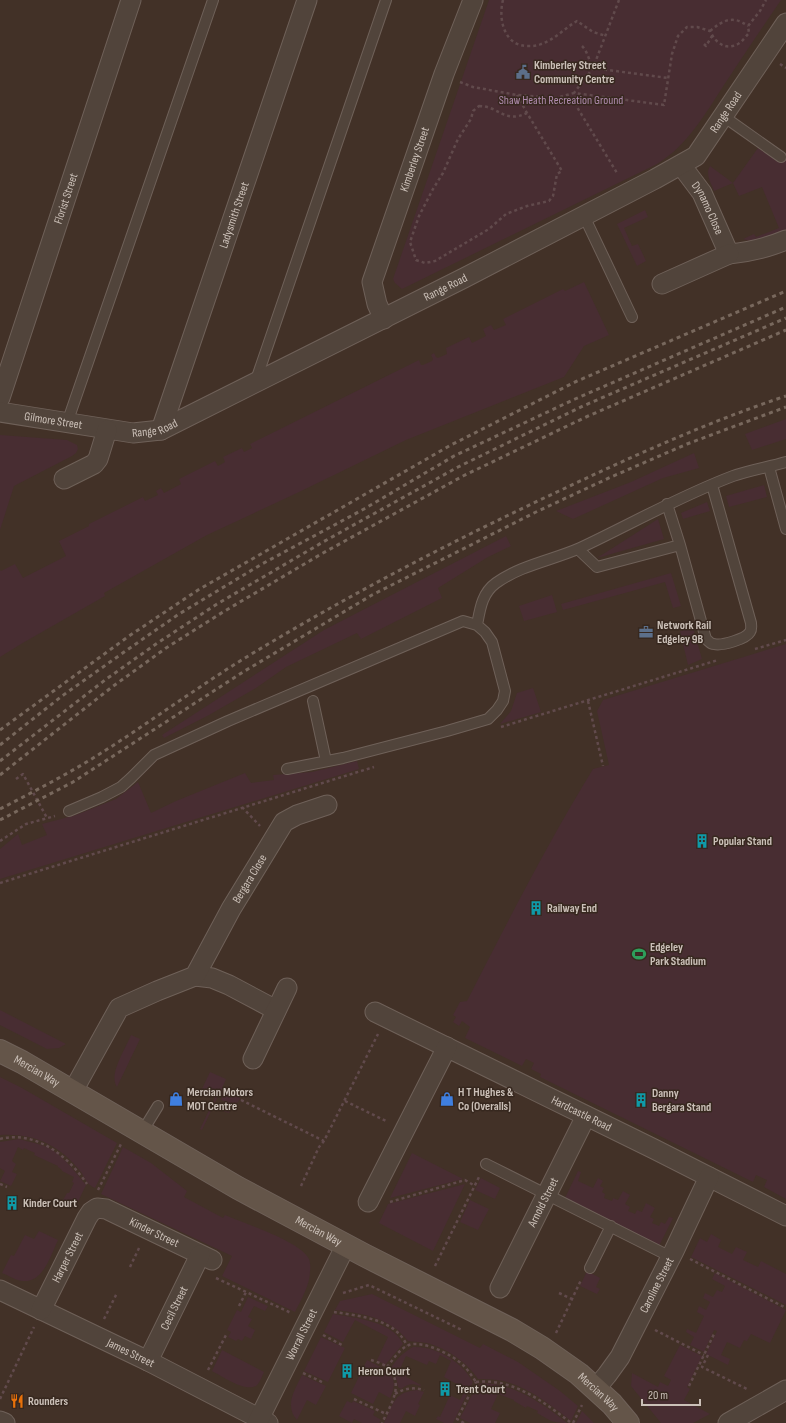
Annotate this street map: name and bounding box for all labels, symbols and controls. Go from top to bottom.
place label: Kimberley Street Community Centre [534,58,614,87]
public building icon: Kimberley Street Community Centre [515,64,531,80]
street label: Range Road [707,89,745,136]
park label: Shaw Heath Recreation Ground [499,93,623,108]
street label: Kimberley Street [397,125,433,194]
street label: Florist Street [51,171,82,226]
street label: Dynamo Close [688,179,727,237]
street label: Ladysmith Street [216,180,253,250]
street label: Range Road [421,271,470,305]
street label: Gilmore Street [23,409,84,433]
street label: Range Road [131,416,180,441]
place label: Network Rail Edgeley 9B [657,618,711,647]
office icon: Network Rail Edgeley 9B [638,624,654,640]
building icon: Popular Stand [694,833,710,849]
place label: Popular Stand [713,834,772,849]
street label: Bergara Close [229,852,271,906]
building icon: Railway End [528,900,544,916]
place label: Railway End [547,901,597,916]
place label: Edgeley Park Stadium [650,940,706,969]
sports icon: Edgeley Park Stadium [631,946,647,962]
street label: Mercian Way [11,1052,63,1091]
place label: Mercian Motors MOT Centre [187,1085,253,1114]
place label: H T Hughes & Co (Overalls) [458,1085,514,1114]
place label: Danny Bergara Stand [652,1086,711,1115]
shop icon: Mercian Motors MOT Centre [168,1091,184,1107]
shop icon: H T Hughes & Co (Overalls) [439,1091,455,1107]
building icon: Danny Bergara Stand [633,1092,649,1108]
street label: Hardcastle Road [549,1093,614,1135]
street label: Arnold Street [524,1175,562,1231]
building icon: Kinder Court [4,1195,20,1211]
place label: Kinder Court [23,1196,77,1211]
street label: Mercian Way [293,1213,345,1250]
street label: Kinder Street [127,1214,182,1251]
street label: Harper Street [49,1229,87,1285]
street label: Caroline Street [637,1255,678,1316]
street label: Cecil Street [157,1283,192,1333]
street label: Worrall Street [283,1306,321,1363]
street label: James Street [103,1335,157,1371]
building icon: Heron Court [339,1363,355,1379]
place label: Heron Court [358,1364,410,1379]
street label: Mercian Way [574,1370,622,1415]
building icon: Trent Court [437,1381,453,1397]
scale bar [642,1381,700,1407]
place label: Trent Court [456,1382,505,1397]
text: 20 m [648,1388,668,1403]
restaurant icon: Rounders [9,1393,25,1409]
place label: Rounders [28,1394,69,1409]

